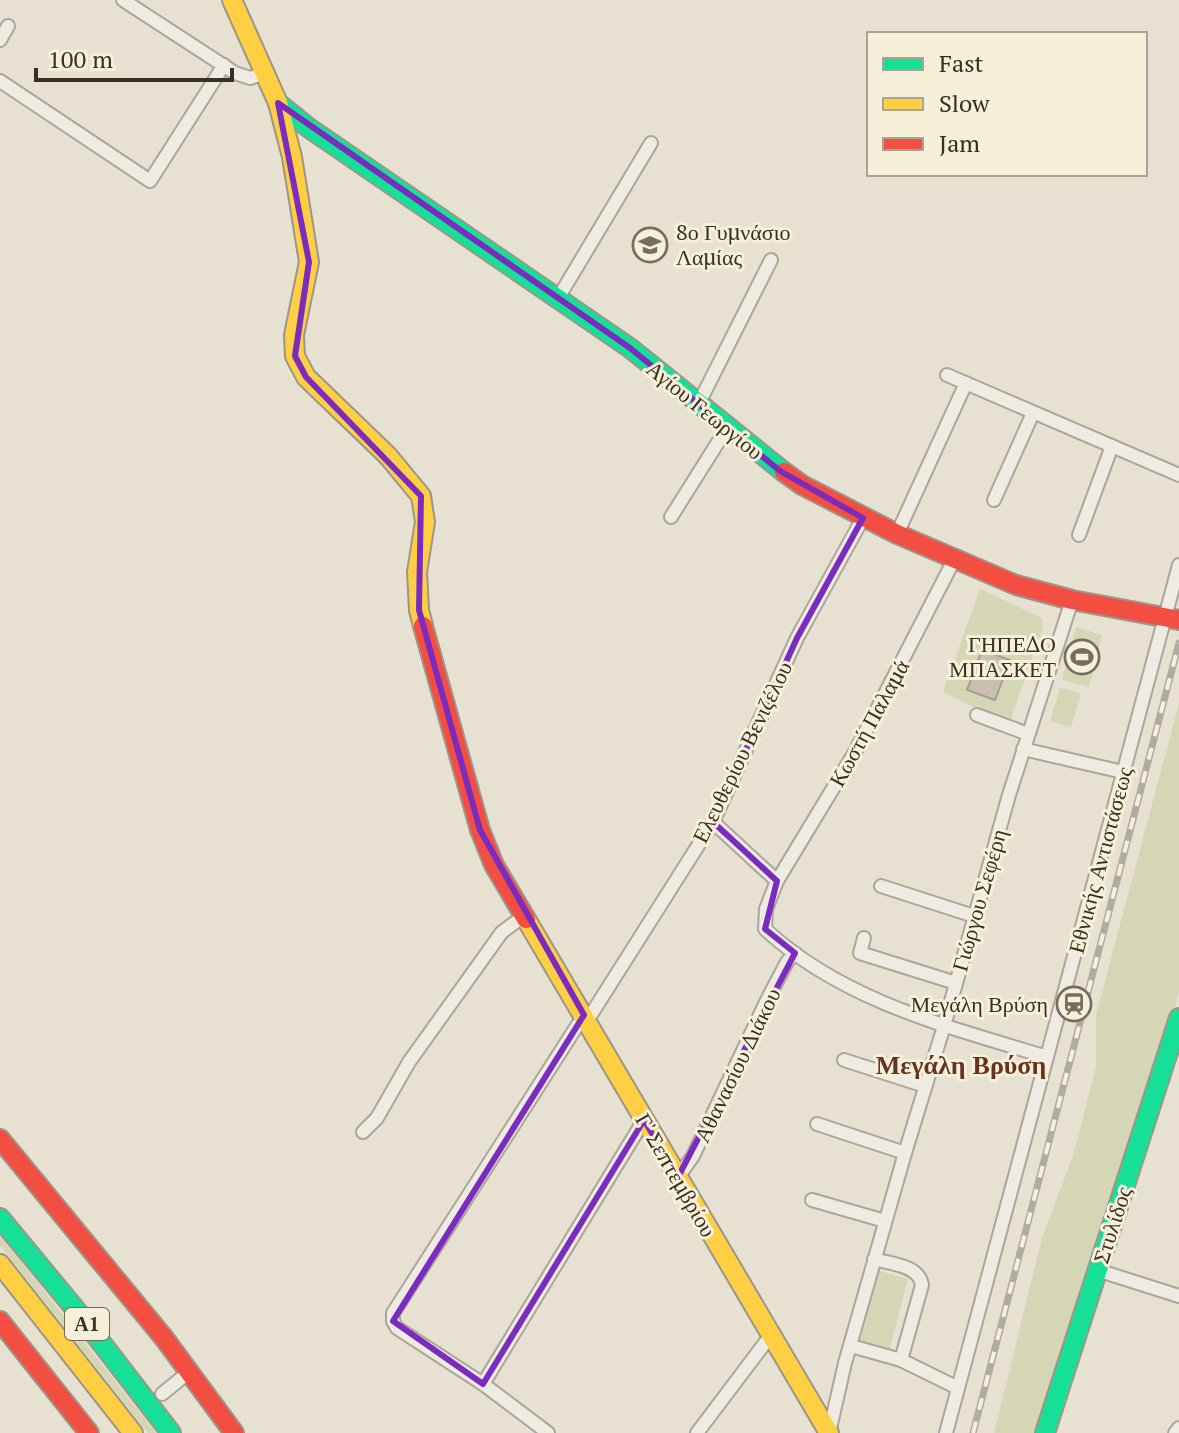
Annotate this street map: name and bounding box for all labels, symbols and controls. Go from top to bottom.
scale bar [36,32,232,82]
legend [867,32,1147,176]
text: 100 m [48,43,113,75]
text: Fast [939,47,984,79]
text: Slow [939,87,990,119]
text: Jam [939,127,980,159]
place label: 8ο Γυμνάσιο Λαμίας [676,217,791,271]
school or university icon: 8ο Γυμνάσιο Λαμίας [631,226,669,264]
street label: Αγίου Γεωργίου [641,354,770,466]
place label: ΓΗΠΕΔΟ ΜΠΑΣΚΕΤ [949,629,1057,683]
sports icon: ΓΗΠΕΔΟ ΜΠΑΣΚΕΤ [1063,638,1101,676]
street label: Κωστή Παλαμά [822,654,916,791]
street label: Ελευθερίου Βενιζέλου [685,656,798,847]
street label: Εθνικής Αντιστάσεως [1061,763,1138,956]
street label: Γιώργου Σεφέρη [944,825,1013,974]
street label: Αθανασίου Διάκου [687,983,787,1147]
station icon: Μεγάλη Βρύση [1055,985,1093,1023]
place label: Μεγάλη Βρύση [911,989,1048,1018]
district label: Μεγάλη Βρύση [876,1047,1046,1081]
street label: Γ' Σεπτεμβρίου [629,1108,724,1242]
street label: Στυλίδος [1086,1183,1138,1267]
road number: Α1 [65,1308,109,1340]

